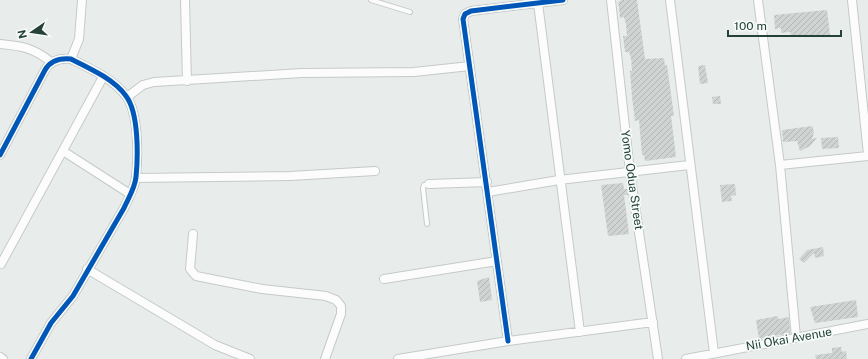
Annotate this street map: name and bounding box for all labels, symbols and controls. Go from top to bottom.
north arrow [12,12,52,52]
scale bar [728,12,841,38]
text: 100 m [734,19,767,33]
text: N [15,29,29,40]
street label: Yomo Odua Street [618,129,646,231]
street label: Nii Okai Avenue [745,325,833,353]

